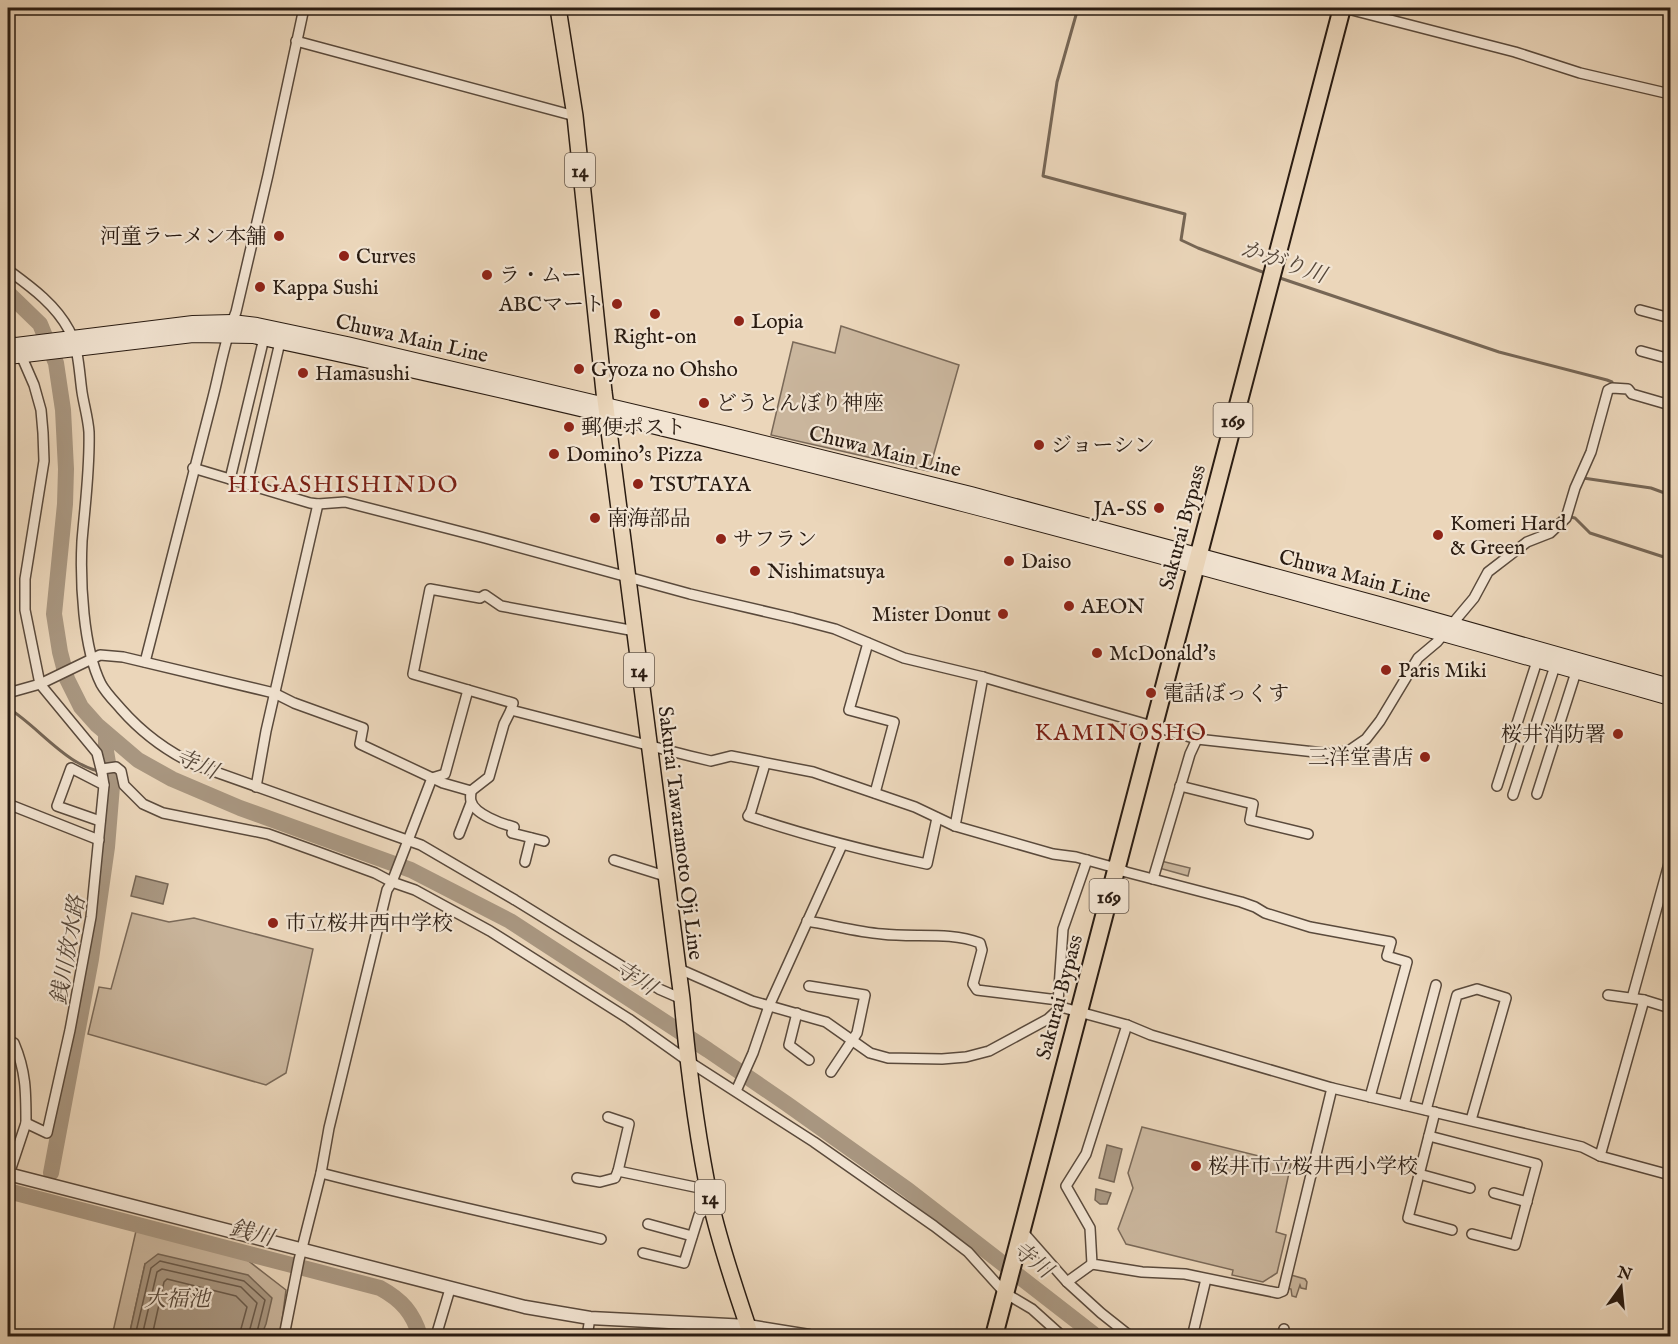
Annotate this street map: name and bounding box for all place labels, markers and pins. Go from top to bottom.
place label: 河童ラーメン本舗 [100,224,267,251]
marker: 河童ラーメン本舗 [272,229,286,243]
place label: Curves [356,244,416,271]
marker: Curves [337,249,351,263]
place label: ラ・ムー [499,263,582,290]
marker: ラ・ムー [480,268,494,282]
place label: Kappa Sushi [272,275,379,302]
marker: Kappa Sushi [253,280,267,294]
place label: ABCマート [498,292,605,319]
marker: ABCマート [610,297,624,311]
marker: Right-on [648,307,662,321]
place label: Lopia [751,309,804,336]
marker: Lopia [732,314,746,328]
place label: Right-on [613,324,697,351]
place label: Gyoza no Ohsho [591,357,738,384]
place label: Hamasushi [315,361,410,388]
marker: Gyoza no Ohsho [572,362,586,376]
marker: Hamasushi [296,366,310,380]
place label: どうとんぼり神座 [716,391,884,418]
marker: どうとんぼり神座 [697,396,711,410]
place label: 郵便ポスト [581,415,686,442]
marker: 郵便ポスト [562,420,576,434]
place label: ジョーシン [1051,433,1155,460]
marker: ジョーシン [1032,438,1046,452]
place label: Domino's Pizza [566,442,703,469]
marker: Domino's Pizza [547,447,561,461]
place label: TSUTAYA [650,472,752,499]
marker: TSUTAYA [631,477,645,491]
place label: JA-SS [1091,496,1147,523]
marker: JA-SS [1152,501,1166,515]
place label: 南海部品 [607,506,691,533]
marker: 南海部品 [588,511,602,525]
place label: Komeri Hard & Green [1450,511,1567,562]
place label: サフラン [733,527,817,554]
marker: Komeri Hard & Green [1431,528,1445,542]
marker: サフラン [714,532,728,546]
place label: Daiso [1021,549,1071,576]
marker: Daiso [1002,554,1016,568]
place label: Nishimatsuya [767,559,886,586]
marker: Nishimatsuya [748,564,762,578]
place label: AEON [1080,594,1145,621]
marker: AEON [1062,599,1076,613]
place label: Mister Donut [872,602,991,629]
marker: Mister Donut [996,607,1010,621]
place label: McDonald's [1109,641,1216,668]
marker: McDonald's [1090,646,1104,660]
place label: Paris Miki [1398,658,1487,685]
marker: Paris Miki [1379,663,1393,677]
place label: 電話ぼっくす [1163,681,1289,708]
marker: 電話ぼっくす [1144,686,1158,700]
place label: 桜井消防署 [1501,722,1606,749]
marker: 桜井消防署 [1611,727,1625,741]
place label: 三洋堂書店 [1308,745,1413,772]
marker: 三洋堂書店 [1418,750,1432,764]
place label: 市立桜井西中学校 [285,911,453,938]
marker: 市立桜井西中学校 [266,916,280,930]
place label: 桜井市立桜井西小学校 [1208,1154,1418,1181]
marker: 桜井市立桜井西小学校 [1189,1159,1203,1173]

